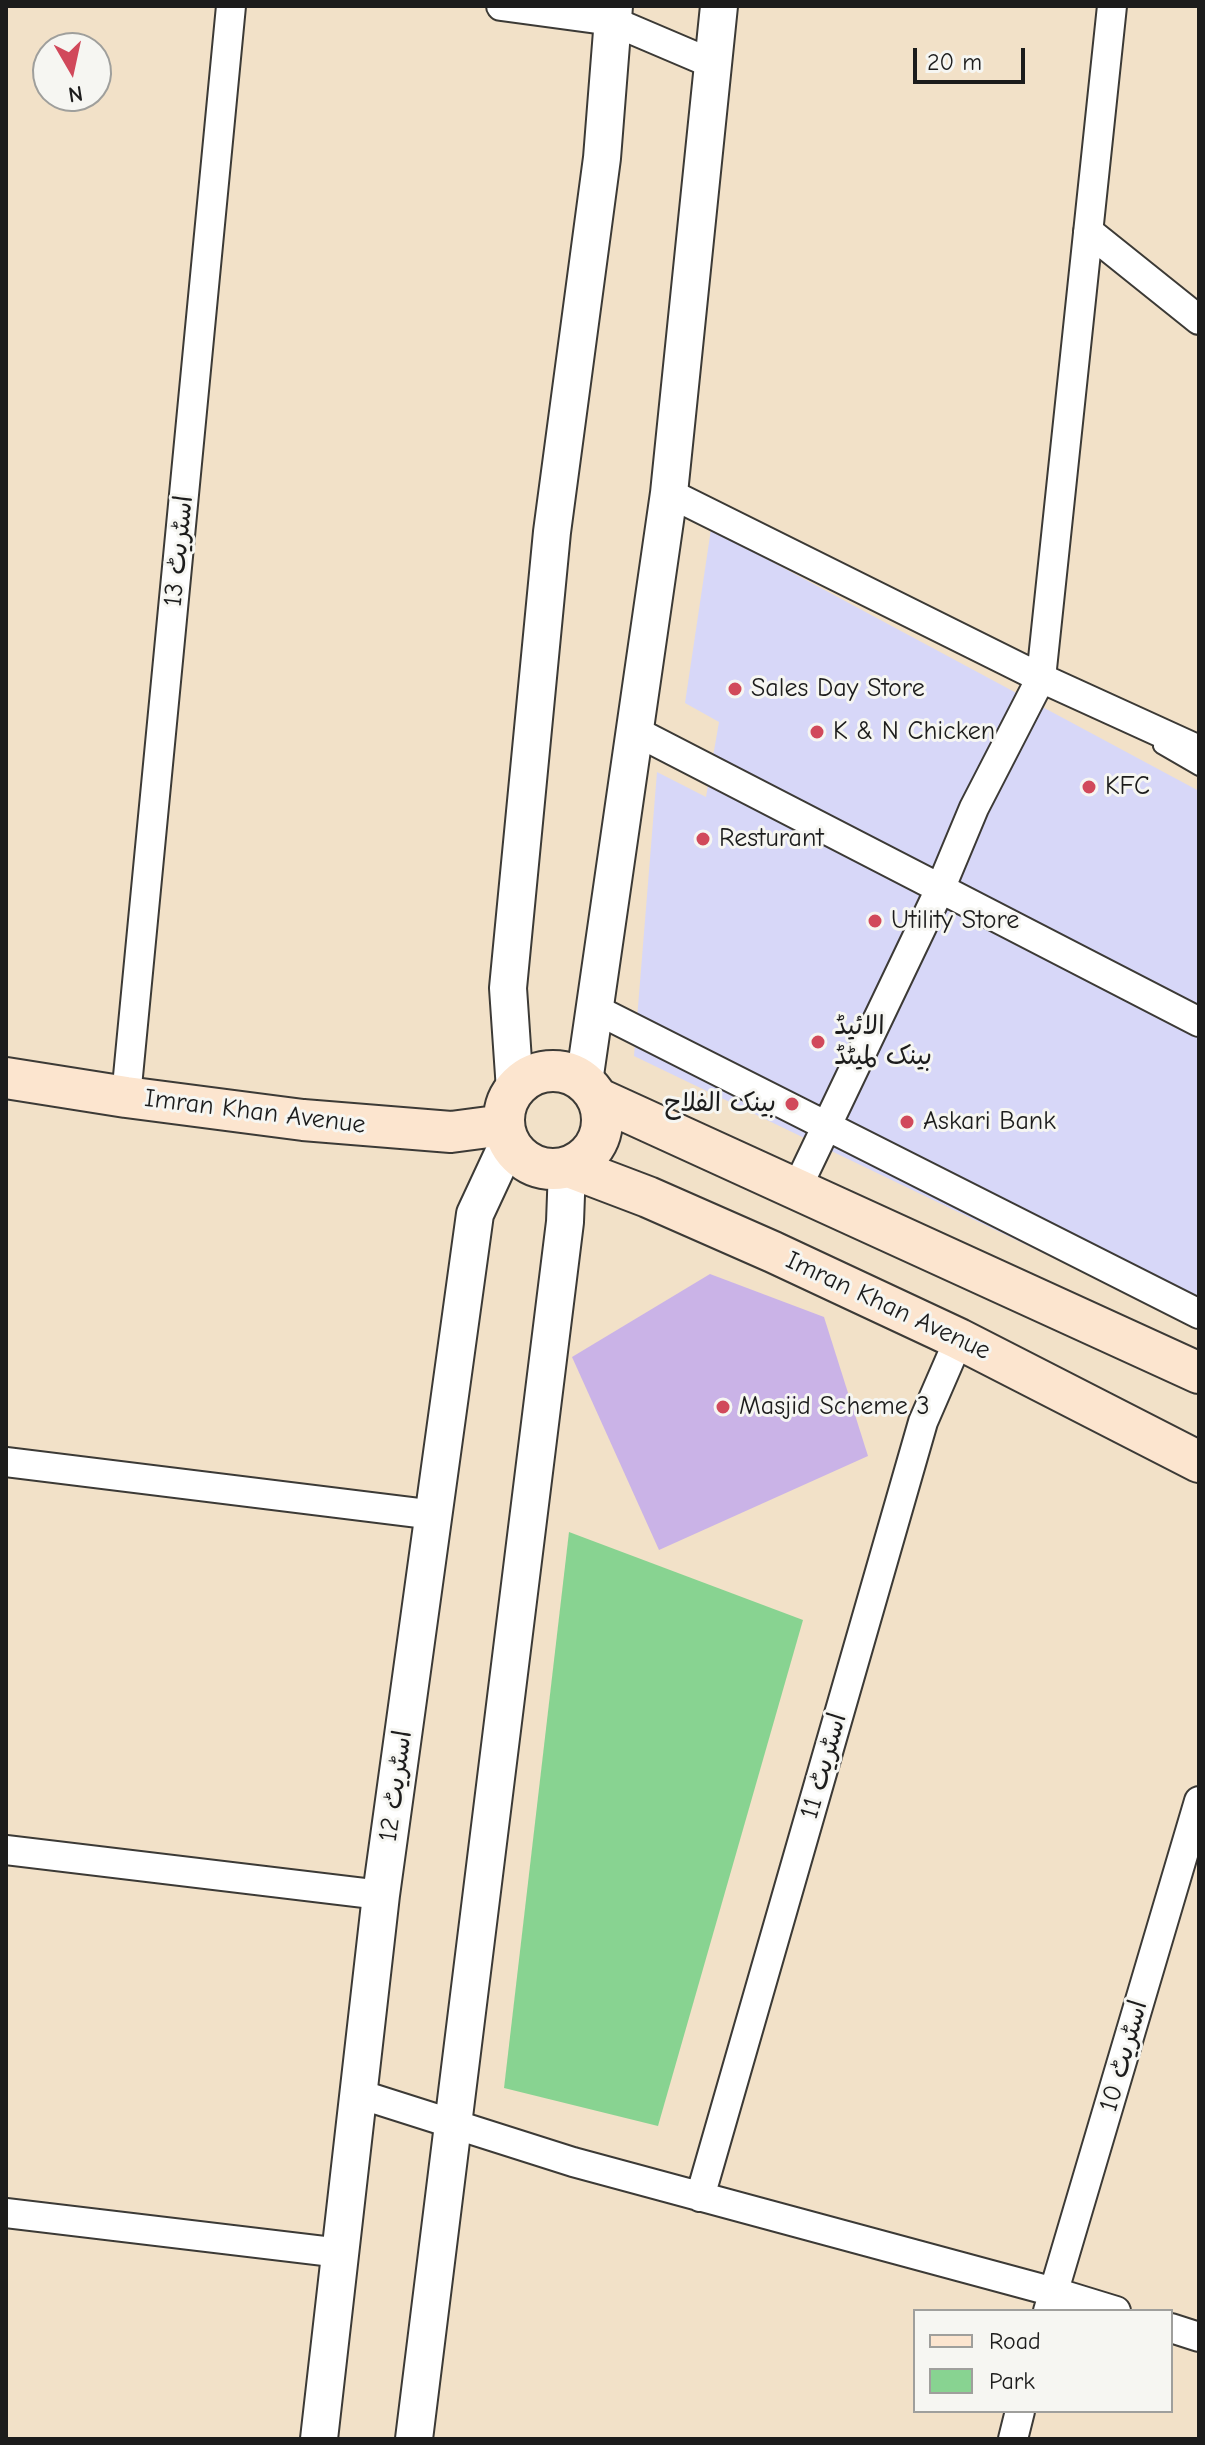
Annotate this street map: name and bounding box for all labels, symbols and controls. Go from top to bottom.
north arrow [32,32,112,112]
scale bar [917,32,1029,82]
text: 20 m [927,48,982,76]
text: N [66,80,85,108]
street label: اسٹریٹ 13 [158,494,200,608]
place label: Sales Day Store [751,673,925,705]
marker: Sales Day Store [726,680,744,698]
place label: K & N Chicken [833,716,995,748]
marker: K & N Chicken [808,723,826,741]
place label: KFC [1105,771,1150,803]
marker: KFC [1080,778,1098,796]
place label: Resturant [719,823,824,855]
marker: Resturant [694,830,712,848]
place label: Utility Store [891,905,1019,937]
marker: Utility Store [866,912,884,930]
place label: الائیڈ بینک لمیٹڈ [834,1011,932,1072]
marker: الائیڈ بینک لمیٹڈ [809,1033,827,1051]
street label: Imran Khan Avenue [143,1083,367,1141]
place label: بینک الفلاح [664,1088,776,1120]
marker: بینک الفلاح [783,1095,801,1113]
place label: Askari Bank [923,1106,1056,1138]
marker: Askari Bank [898,1113,916,1131]
street label: Imran Khan Avenue [781,1245,995,1367]
place label: Masjid Scheme 3 [739,1391,930,1423]
marker: Masjid Scheme 3 [714,1398,732,1416]
street label: اسٹریٹ 11 [794,1710,854,1822]
street label: اسٹریٹ 12 [373,1728,419,1844]
street label: اسٹریٹ 10 [1093,1997,1155,2115]
legend [913,2309,1173,2413]
text: Road [989,2327,1041,2355]
text: Park [989,2367,1035,2395]

